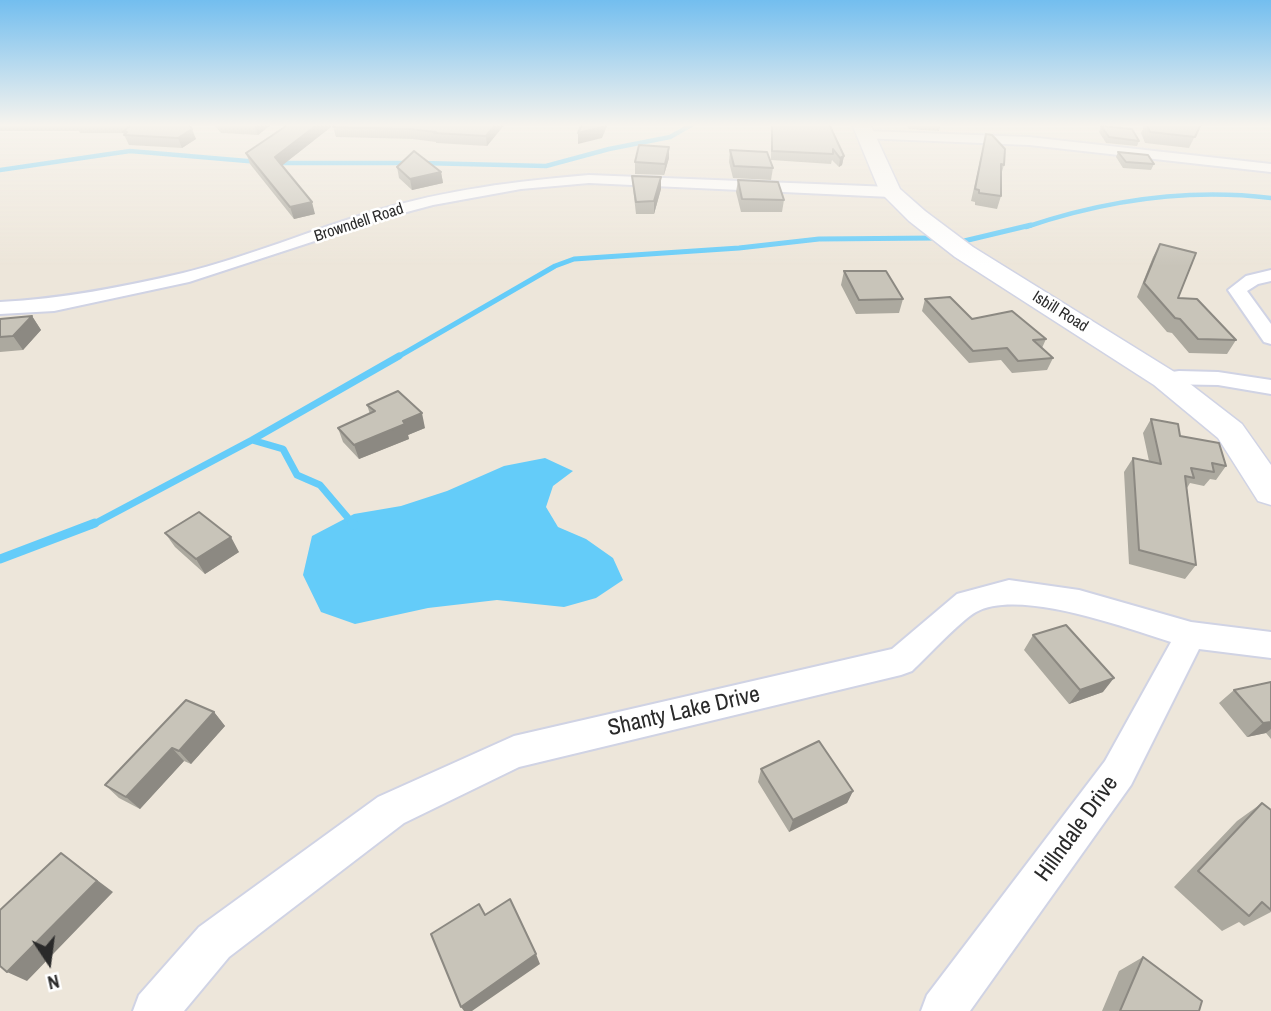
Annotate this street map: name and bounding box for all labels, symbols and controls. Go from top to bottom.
street label: Browndell Road [312,200,406,246]
street label: Isbill Road [1029,287,1091,337]
street label: Shanty Lake Drive [605,681,763,743]
street label: Hillndale Drive [1029,771,1125,887]
north arrow [14,927,84,997]
text: N [45,969,62,996]

